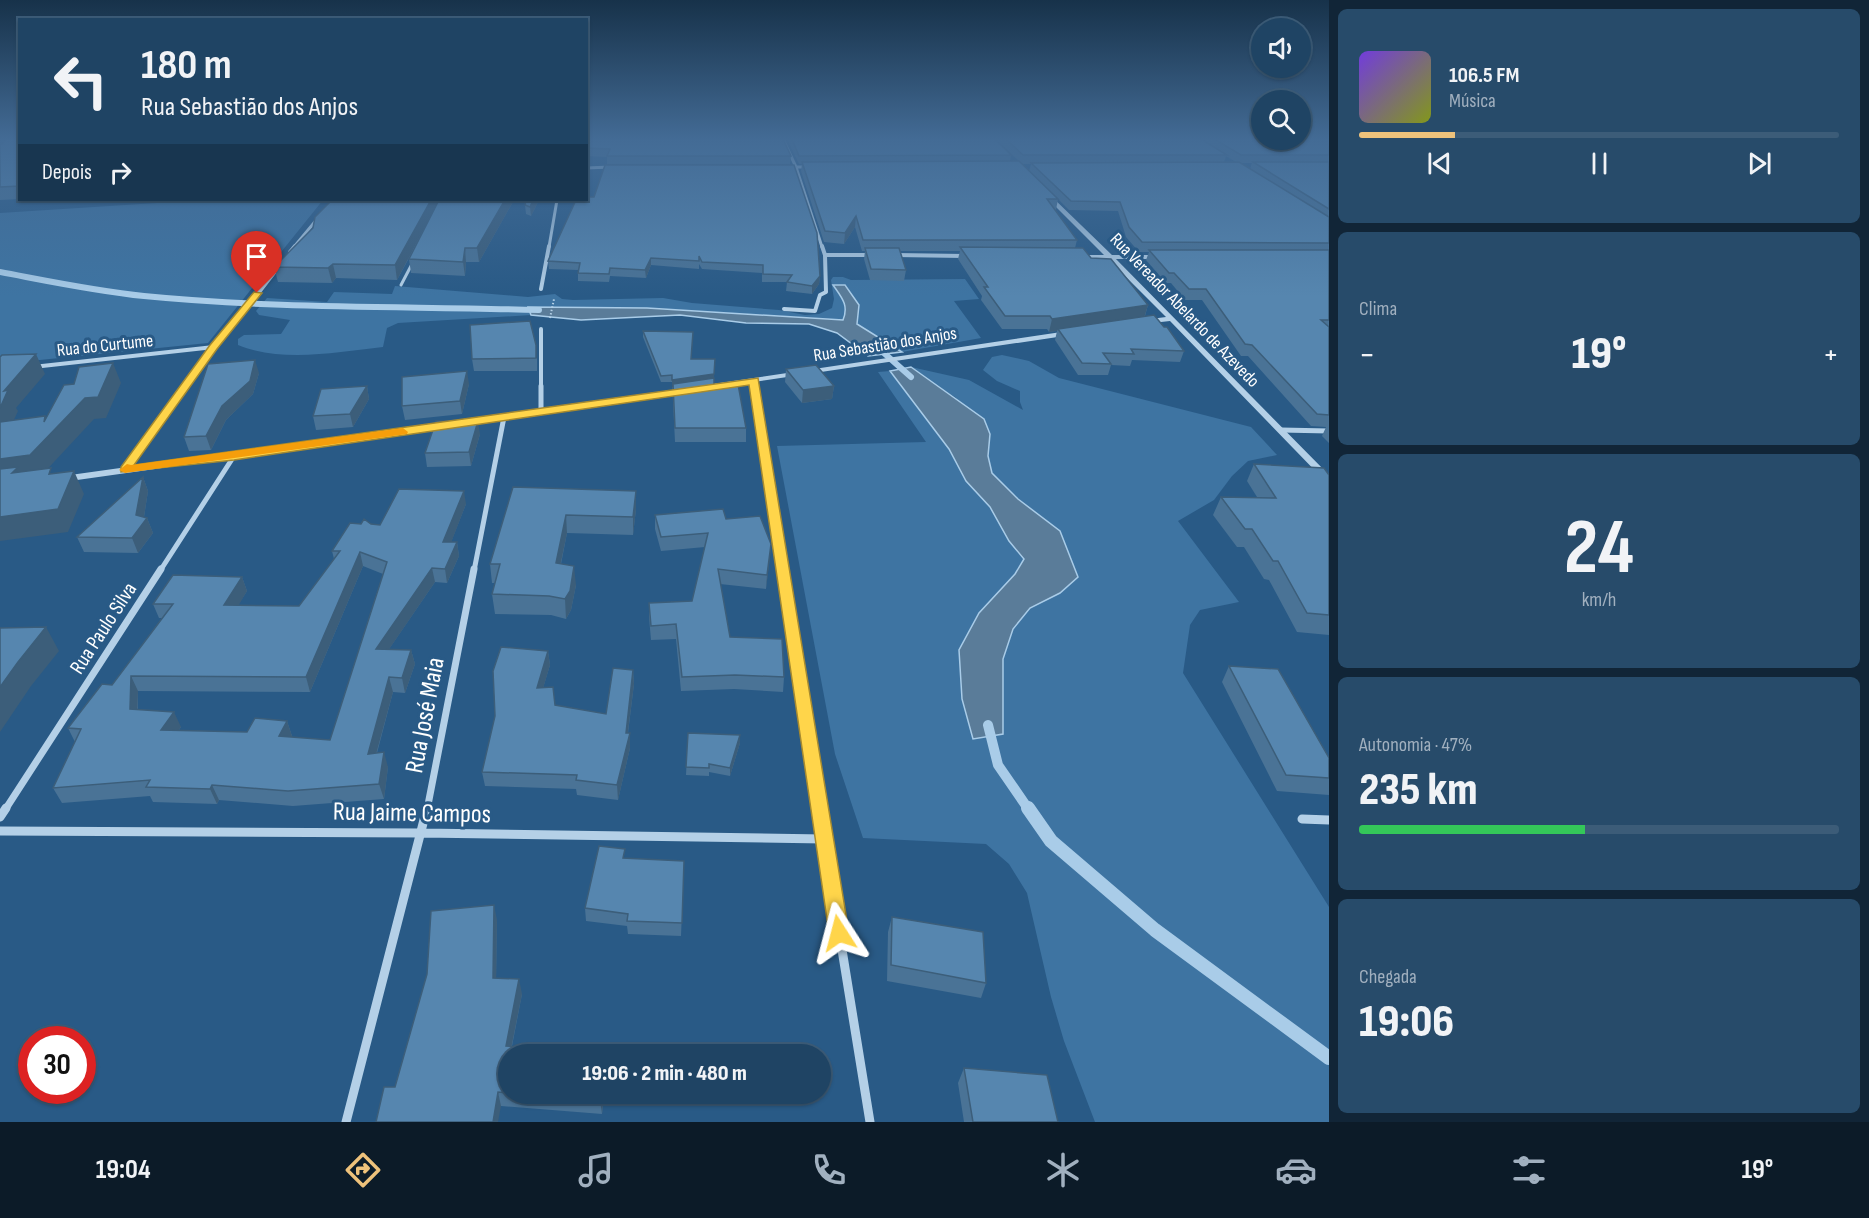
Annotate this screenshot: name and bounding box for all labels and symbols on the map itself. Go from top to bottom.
street label: Rua Vereador Abelardo de Azevedo [1106,229,1264,392]
pin [231,231,282,293]
street label: Rua Sebastião dos Anjos [812,323,958,366]
street label: Rua do Curtume [56,330,154,361]
street label: Rua Paulo Silva [65,578,142,679]
street label: Rua José Maia [399,655,452,776]
street label: Rua Jaime Campos [333,797,491,830]
position arrow [807,901,871,965]
speed limit sign: 30 [18,1026,96,1104]

